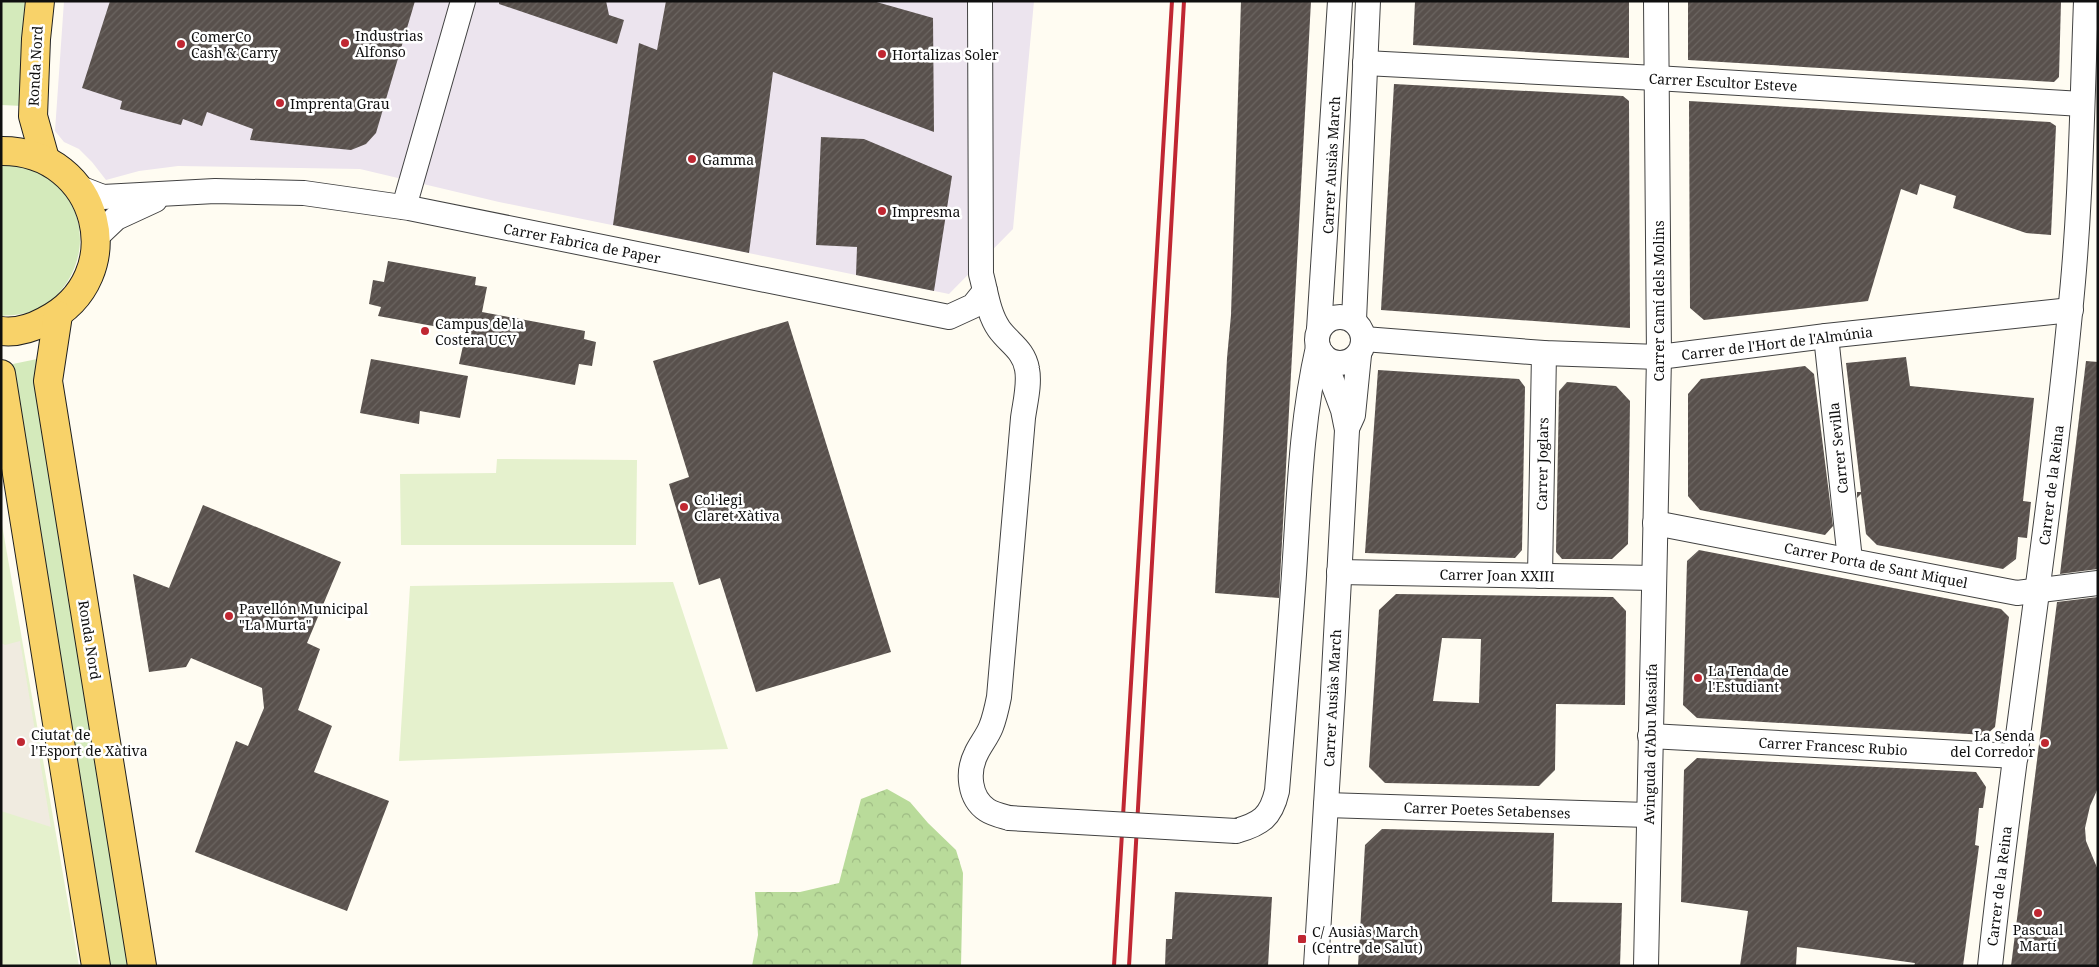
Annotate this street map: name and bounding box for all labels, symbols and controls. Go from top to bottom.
street label: Ronda Nord [23,25,47,107]
place label: Industrias Alfonso [355,26,423,61]
place label: ComerCo Cash & Carry [191,27,278,62]
marker: Industrias Alfonso [339,37,351,49]
marker: ComerCo Cash & Carry [175,38,187,50]
place label: Hortalizas Soler [892,45,999,64]
marker: Hortalizas Soler [876,48,888,60]
street label: Carrer Escultor Esteve [1648,69,1798,95]
place label: Imprenta Grau [290,94,390,113]
street label: Carrer Ausiàs March [1318,96,1344,234]
marker: Imprenta Grau [274,97,286,109]
place label: Gamma [702,150,754,169]
marker: Gamma [686,153,698,165]
place label: Impresma [892,202,961,221]
marker: Impresma [876,205,888,217]
street label: Carrer Fabrica de Paper [502,218,663,268]
street label: Carrer Camí dels Molins [1649,221,1668,381]
place label: Campus de la Costera UCV [435,314,524,349]
street label: Carrer de l'Hort de l'Almúnia [1680,322,1874,364]
marker: Campus de la Costera UCV [419,325,431,337]
street label: Carrer Sevilla [1824,401,1852,495]
street label: Carrer Joglars [1532,417,1552,511]
street label: Carrer de la Reina [2034,424,2068,546]
place label: Col·legi Claret Xàtiva [694,490,780,525]
marker: Col·legi Claret Xàtiva [678,501,690,513]
street label: Carrer Porta de Sant Miquel [1783,538,1970,592]
street label: Carrer Joan XXIII [1439,564,1555,586]
street label: Ronda Nord [74,599,106,682]
place label: Pavellón Municipal "La Murta" [239,599,369,634]
marker: Pavellón Municipal "La Murta" [223,610,235,622]
street label: Carrer Ausiàs March [1319,629,1345,767]
place label: La Tenda de l'Estudiant [1708,661,1789,696]
street label: Avinguda d'Abu Masaifa [1639,663,1661,825]
marker: La Tenda de l'Estudiant [1692,672,1704,684]
place label: Ciutat de l'Esport de Xàtiva [31,725,148,760]
place label: La Senda del Corredor [1950,726,2035,761]
street label: Carrer Francesc Rubio [1758,733,1908,759]
marker: Ciutat de l'Esport de Xàtiva [15,736,27,748]
marker: La Senda del Corredor [2039,737,2051,749]
street label: Carrer Poetes Setabenses [1403,798,1571,822]
street label: Carrer de la Reina [1982,825,2016,947]
marker: Pascual Martí [2032,907,2044,919]
place label: Pascual Martí [2013,920,2064,955]
place label: C/ Ausiàs March (Centre de Salut) [1312,922,1423,957]
marker: C/ Ausiàs March (Centre de Salut) [1296,933,1308,945]

